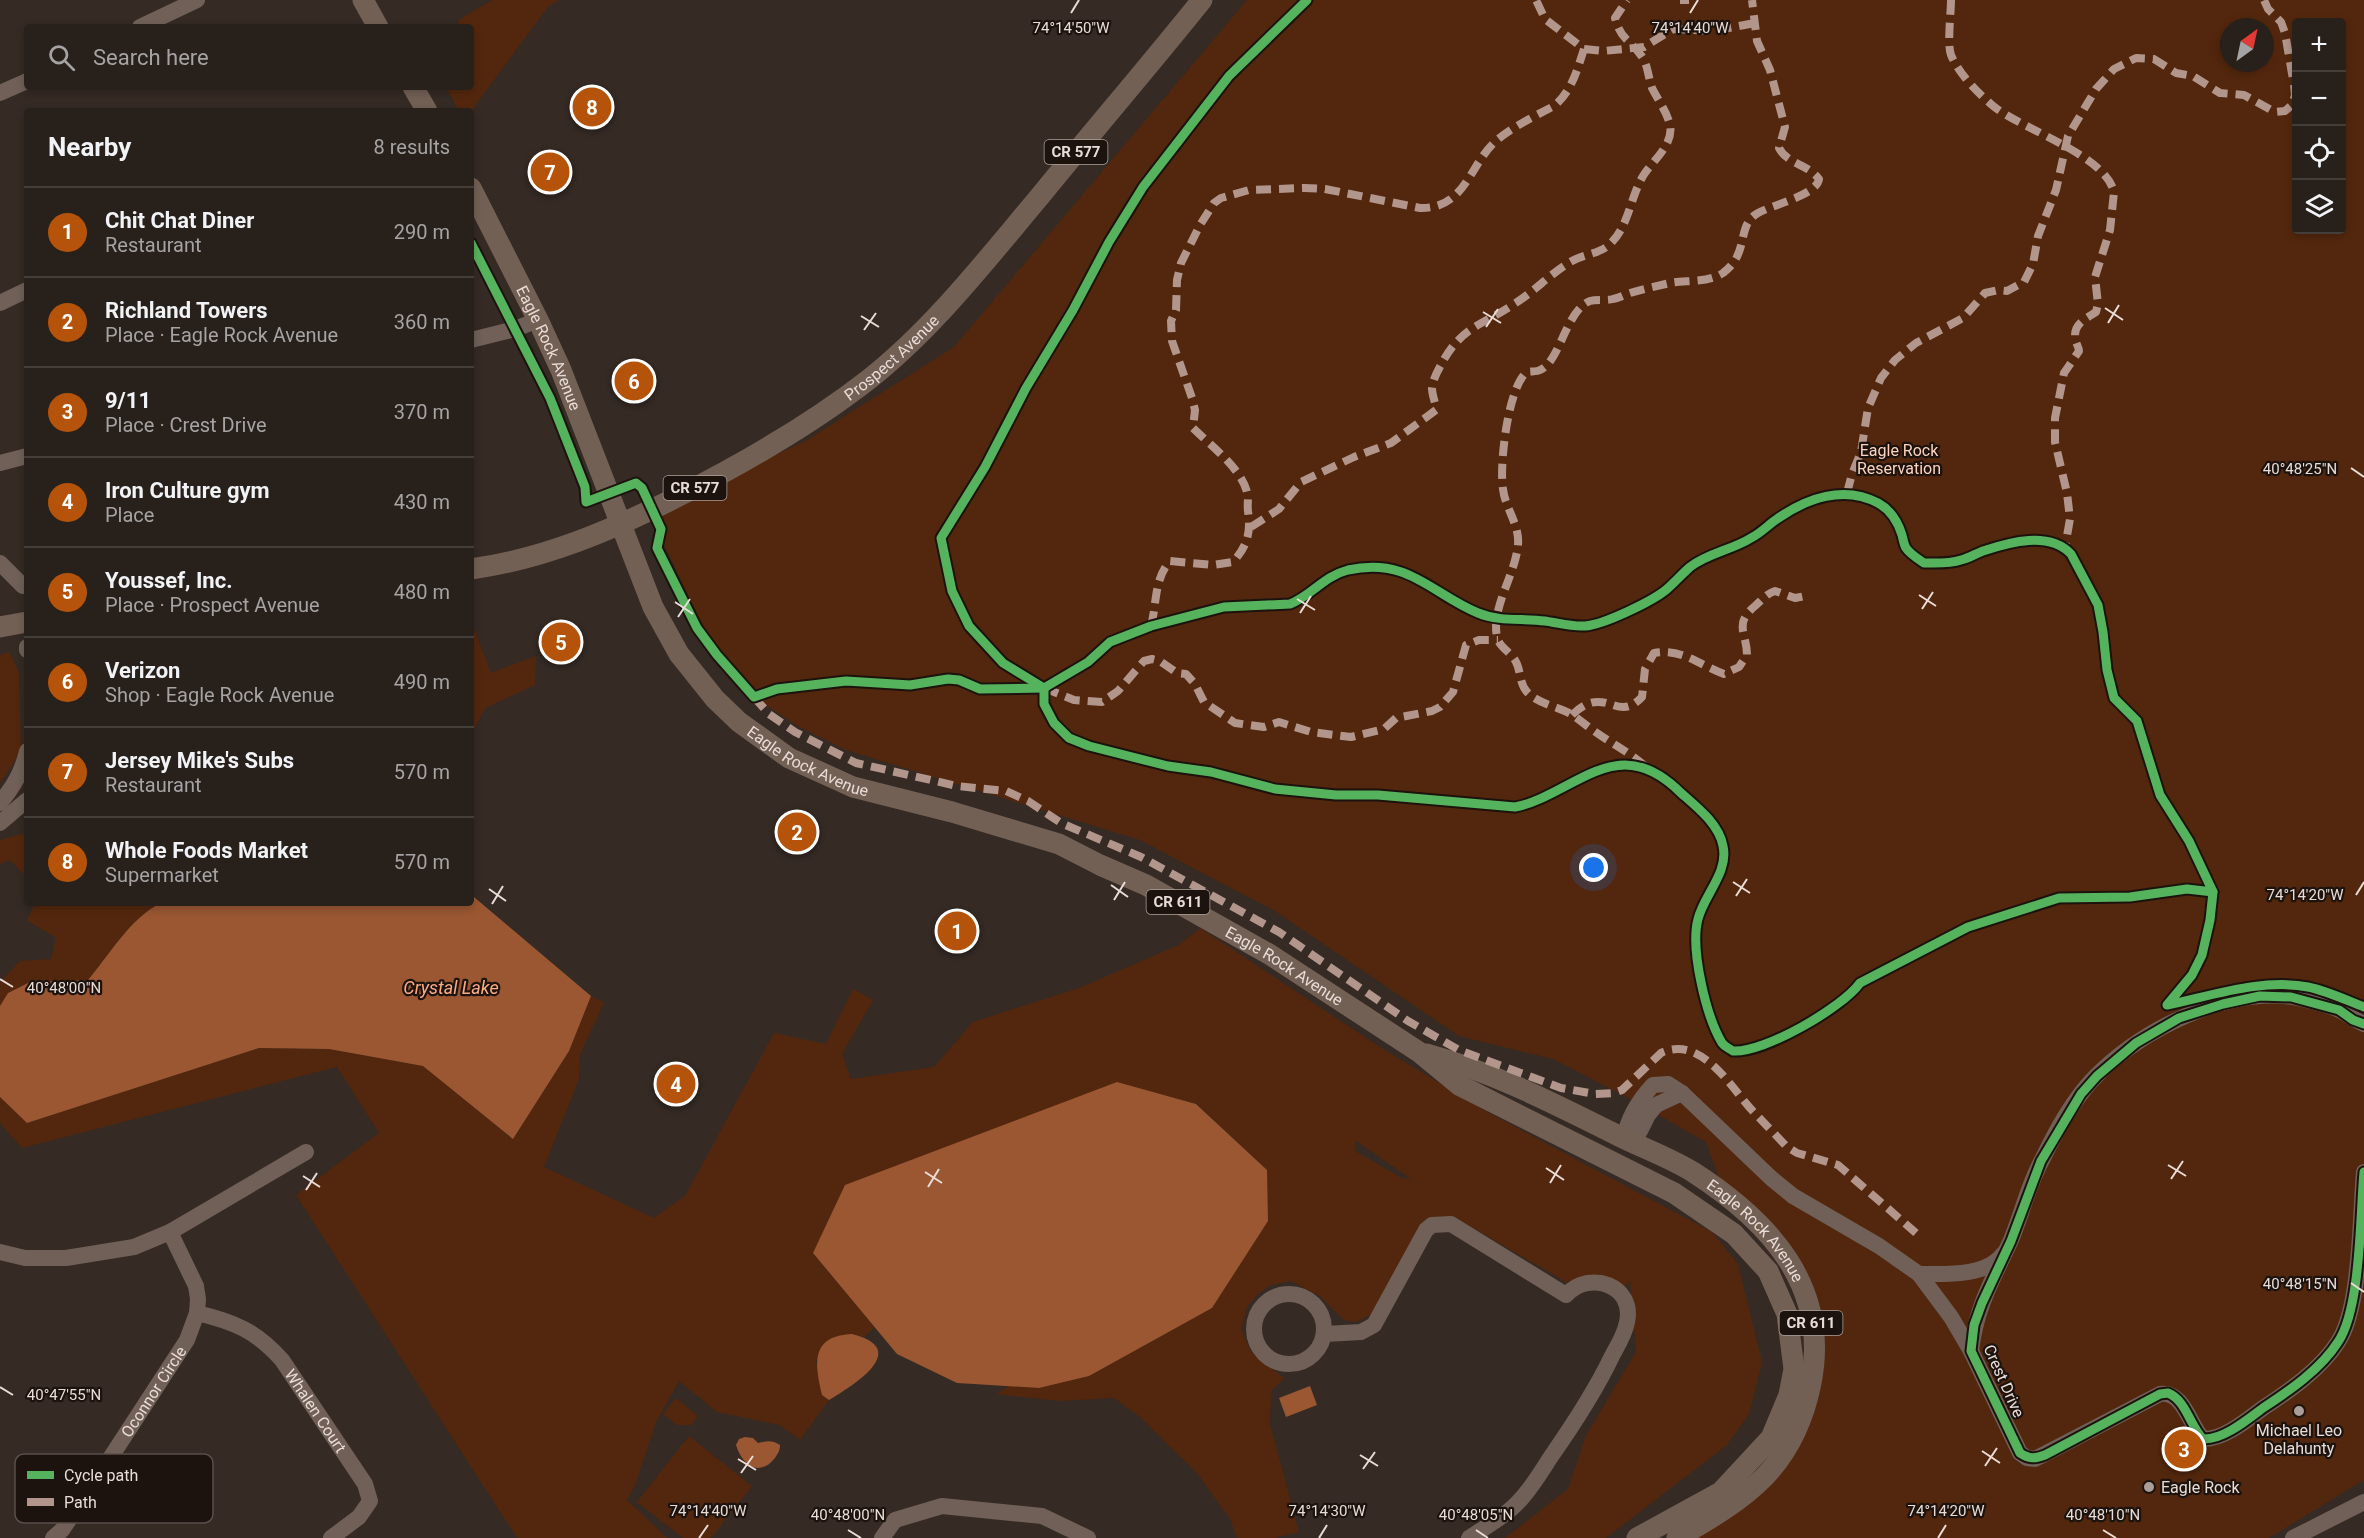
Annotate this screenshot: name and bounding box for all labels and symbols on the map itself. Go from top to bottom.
north arrow [2220,18,2274,72]
text: 74°14'50"W [1033,19,1109,37]
text: 74°14'40"W [1652,19,1728,37]
pin: 8 [572,84,612,130]
road number: CR 577 [1044,140,1108,164]
pin: 7 [530,150,570,195]
street label: Eagle Rock Avenue [513,282,585,413]
street label: Prospect Avenue [840,311,943,404]
pin: 6 [614,358,654,404]
park label: Eagle Rock Reservation [1857,441,1941,478]
text: 40°48'25"N [2263,460,2337,478]
road number: CR 577 [664,476,726,500]
pin: 5 [542,620,580,664]
street label: Eagle Rock Avenue [744,722,871,800]
pin: 2 [778,810,816,854]
your location [1579,853,1608,882]
text: 74°14'20"W [2267,886,2343,904]
road number: CR 611 [1146,890,1210,914]
pin: 1 [938,908,976,954]
street label: Eagle Rock Avenue [1222,922,1347,1009]
water label: Crystal Lake [403,977,499,998]
text: 40°48'00"N [27,979,101,997]
pin: 4 [656,1062,696,1106]
street label: Eagle Rock Avenue [1703,1175,1808,1285]
text: 40°48'15"N [2263,1275,2337,1293]
road number: CR 611 [1780,1311,1842,1335]
street label: Oconnor Circle [117,1342,190,1441]
street label: Crest Drive [1980,1342,2028,1420]
street label: Whalen Court [281,1365,351,1456]
text: 40°47'55"N [27,1386,101,1404]
marker: Michael Leo Delahunty [2292,1404,2306,1418]
place label: Michael Leo Delahunty [2256,1421,2342,1458]
pin: 3 [2164,1426,2204,1472]
legend [15,1454,213,1523]
text: Cycle path [64,1466,138,1485]
place label: Eagle Rock [2161,1478,2240,1497]
marker: Eagle Rock [2142,1480,2156,1494]
text: Path [64,1493,97,1512]
text: 74°14'40"W [670,1502,746,1520]
text: 74°14'30"W [1289,1502,1365,1520]
text: 74°14'20"W [1908,1502,1984,1520]
text: 40°48'00"N [811,1506,885,1524]
text: 40°48'05"N [1439,1506,1513,1524]
text: 40°48'10"N [2066,1506,2140,1524]

